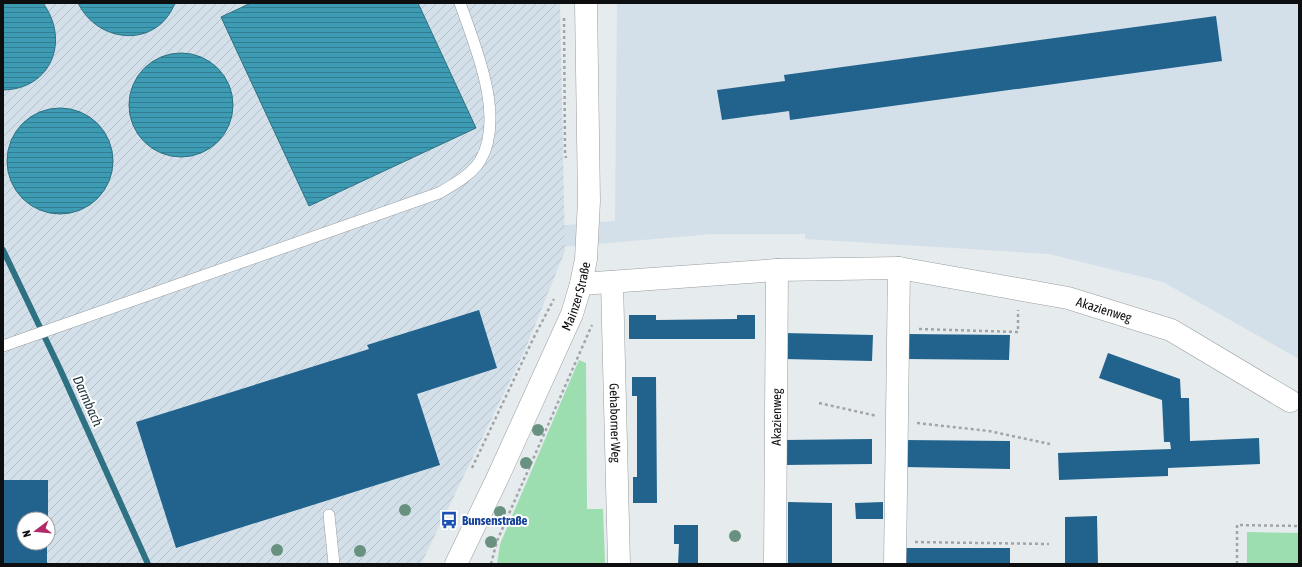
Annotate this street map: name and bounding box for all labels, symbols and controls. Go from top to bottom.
street label: Mainzer Straße [558,260,593,333]
street label: Akazienweg [1075,294,1134,325]
water label: Darmbach [70,373,106,429]
street label: Gehaborner Weg [607,383,624,463]
street label: Akazienweg [768,388,784,446]
bus stop icon: Bunsenstraße [439,510,459,530]
north arrow [16,511,56,551]
place label: Bunsenstraße [462,513,528,528]
text: N [20,529,33,539]

